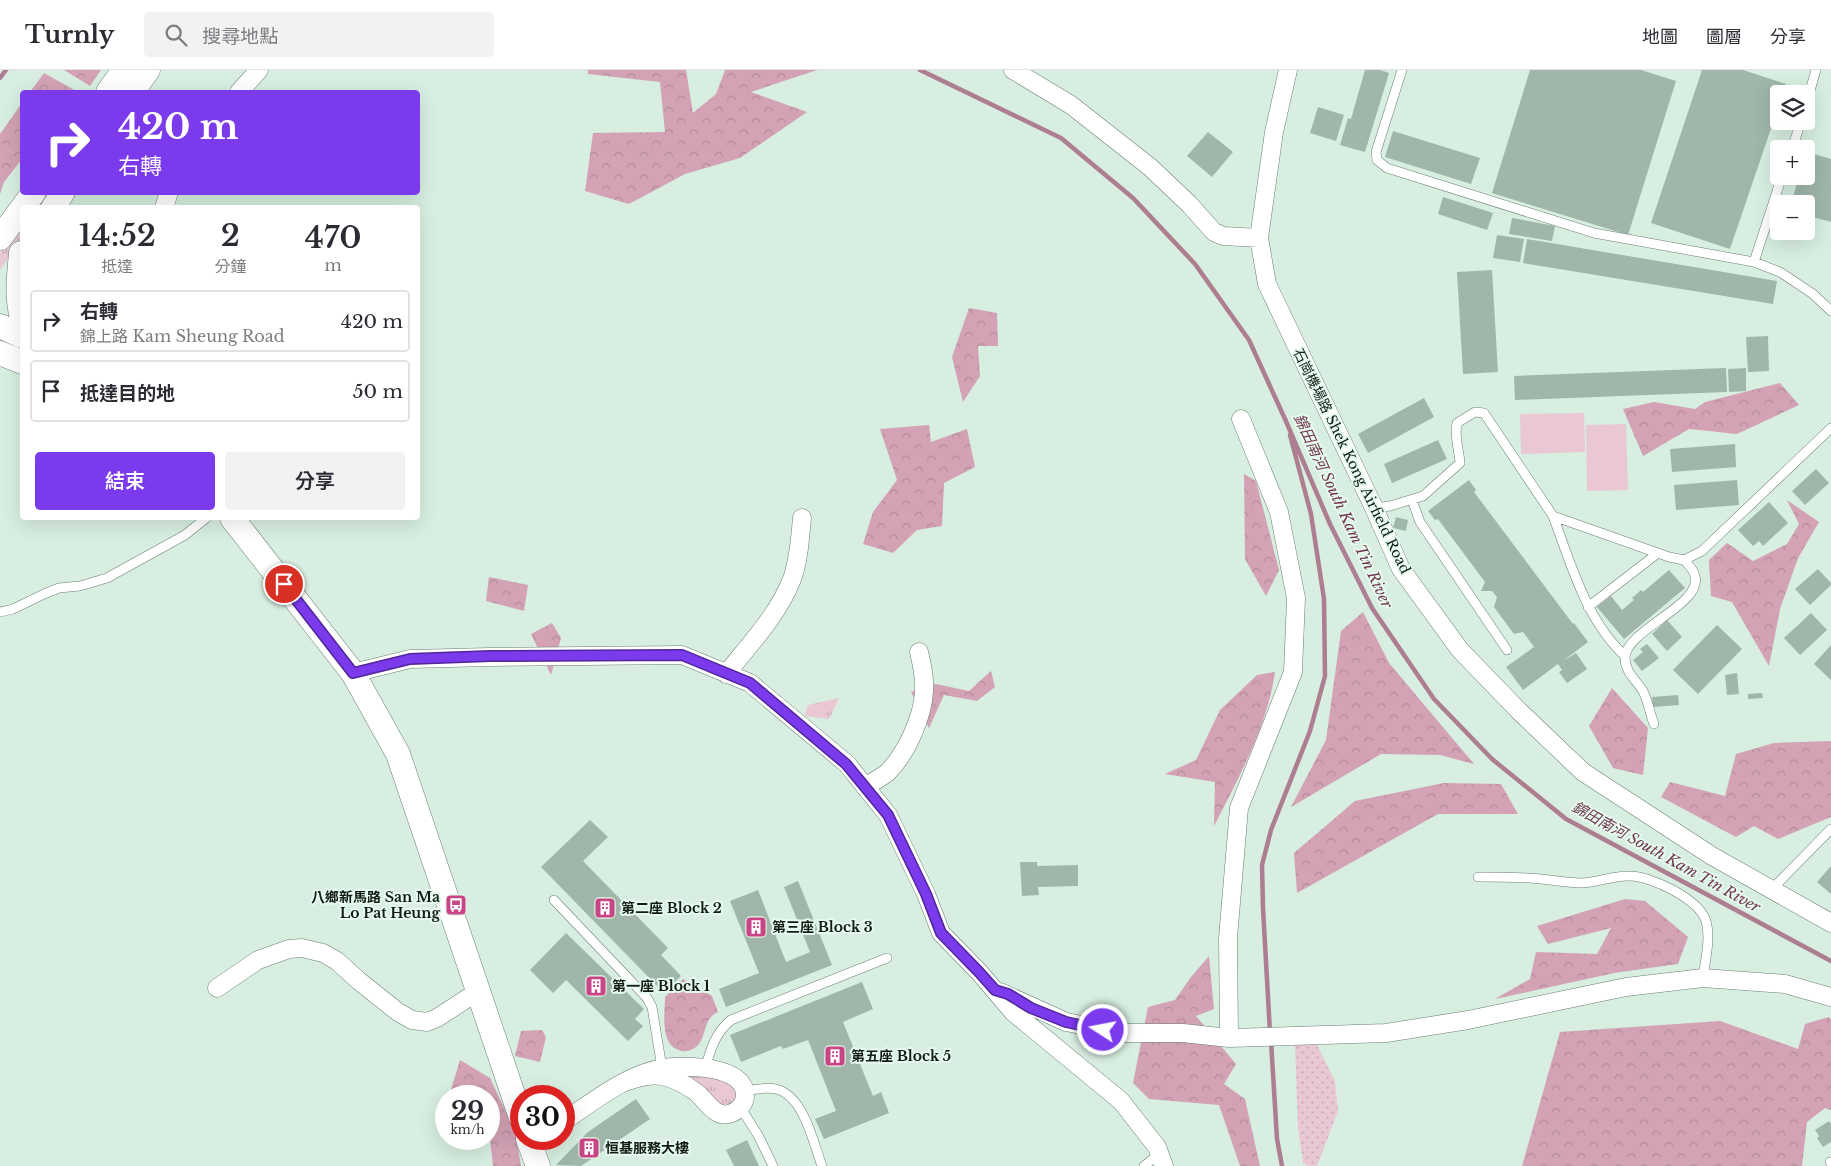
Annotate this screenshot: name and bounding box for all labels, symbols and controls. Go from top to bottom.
search box [144,12,494,57]
text: Turnly [25,20,114,49]
icon: search [162,21,190,49]
text: 搜尋地點 [202,25,278,48]
text: 地圖 [1642,26,1678,48]
text: 圖層 [1706,26,1742,48]
text: 分享 [1770,26,1806,48]
map controls [1770,85,1815,240]
button: layers [1770,85,1815,130]
text: 420 m [118,105,238,148]
icon: right [35,110,100,175]
button: + [1770,140,1815,185]
text: 右轉 [118,153,162,180]
button: − [1770,195,1815,240]
text: 14:52 [78,217,156,254]
text: 2 [221,217,240,254]
text: 470 [305,219,362,256]
text: m [325,255,342,275]
text: 抵達 [101,256,133,276]
text: 分鐘 [214,256,246,276]
text: 右轉 [80,300,118,323]
icon: right [37,307,65,335]
text: 420 m [341,310,403,333]
text: 錦上路 Kam Sheung Road [80,326,285,346]
street label: 石崗機場路 Shek Kong Airfield Road [1289,345,1415,577]
icon: arrive [37,377,65,405]
text: 50 m [353,380,403,403]
text: 抵達目的地 [80,382,175,405]
water label: 錦田南河 South Kam Tin River [1290,410,1397,612]
button: 結束 [35,452,215,510]
button: 分享 [225,452,405,510]
pin [263,563,305,605]
icon: arrive [270,570,298,598]
water label: 錦田南河 South Kam Tin River [1569,797,1765,917]
place label: 八鄉新馬路 San Ma Lo Pat Heung [311,888,440,922]
bus stop icon: 八鄉新馬路 San Ma Lo Pat Heung [444,893,468,917]
building icon: 第二座 Block 2 [593,896,617,920]
place label: 第二座 Block 2 [621,899,722,917]
building icon: 第三座 Block 3 [744,915,768,939]
place label: 第三座 Block 3 [772,918,873,936]
building icon: 第一座 Block 1 [584,974,608,998]
place label: 第一座 Block 1 [612,977,710,995]
position arrow [1076,1003,1128,1055]
building icon: 第五座 Block 5 [823,1044,847,1068]
place label: 第五座 Block 5 [851,1047,951,1065]
speed limit sign: 30 [510,1085,575,1150]
text: 29 [451,1096,484,1127]
text: km/h [450,1122,485,1137]
building icon: 恒基服務大樓 [577,1136,601,1160]
place label: 恒基服務大樓 [605,1139,689,1157]

